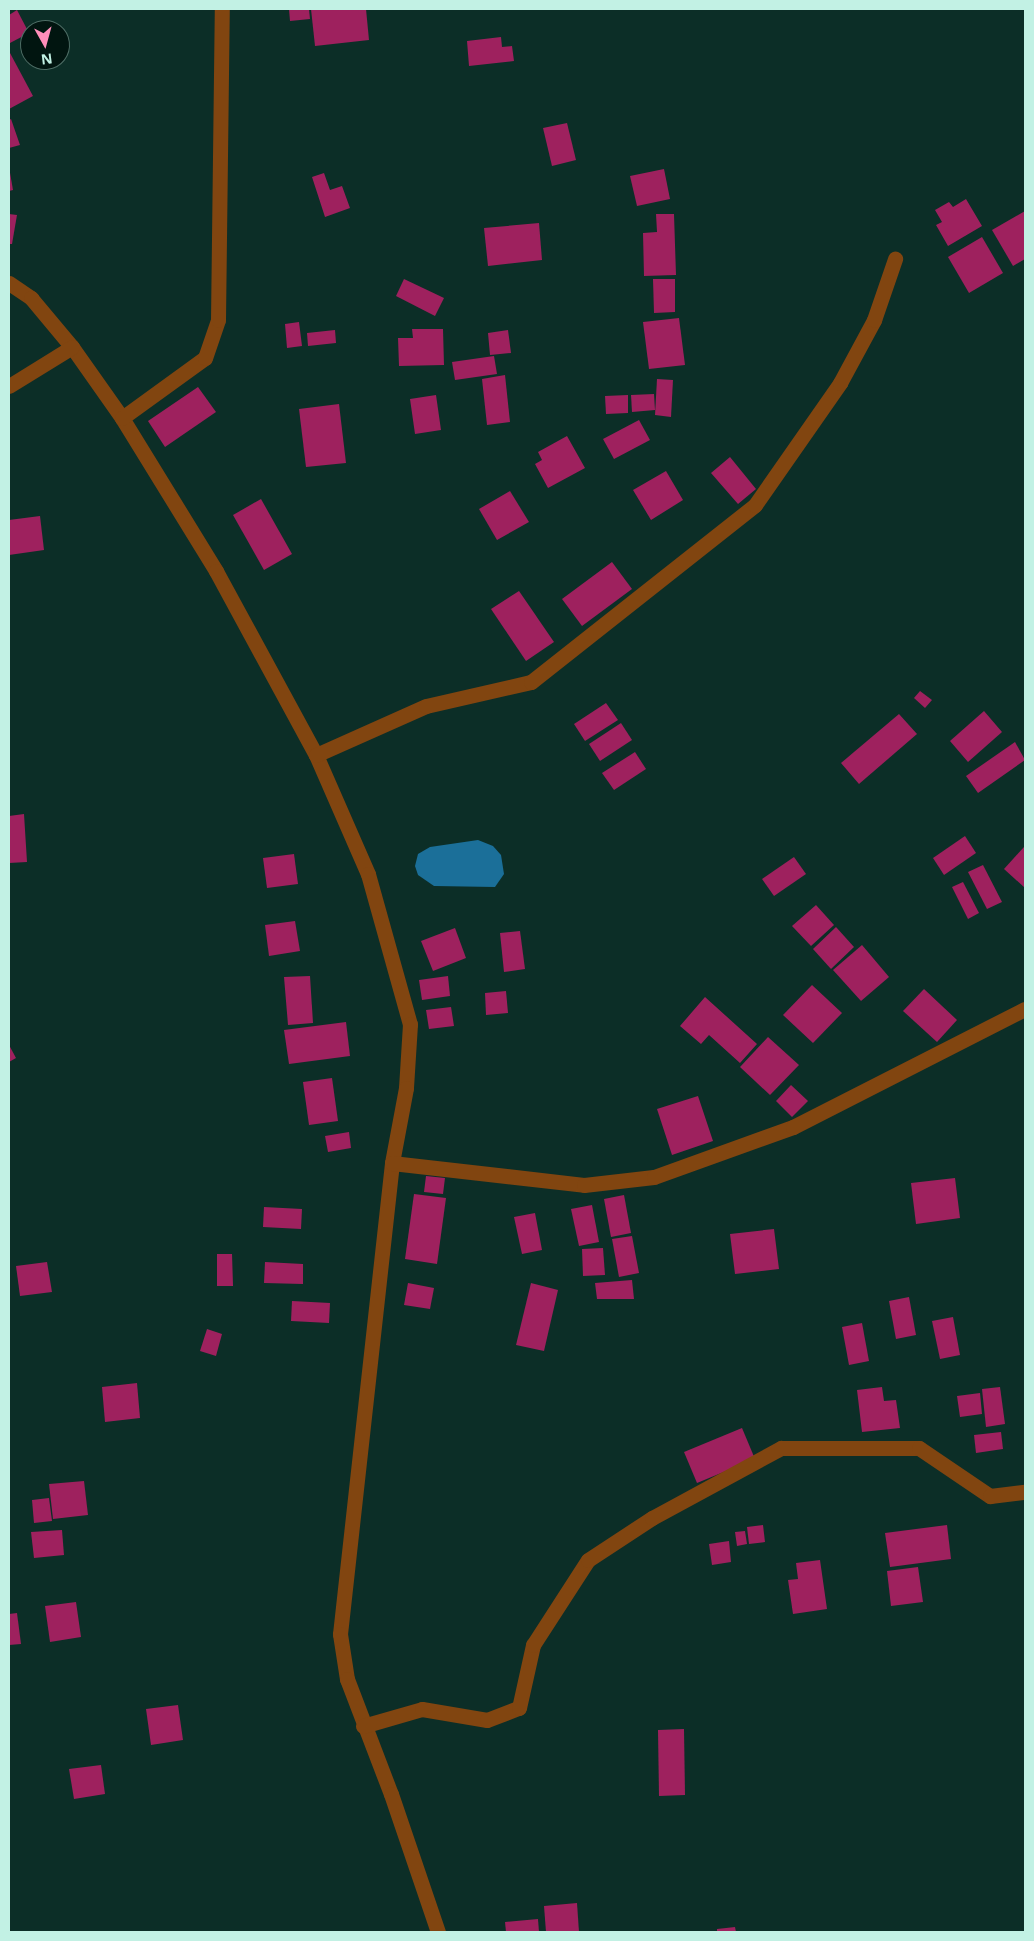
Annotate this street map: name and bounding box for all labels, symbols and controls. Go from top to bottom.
north arrow [20,20,70,70]
text: N [40,49,54,70]

